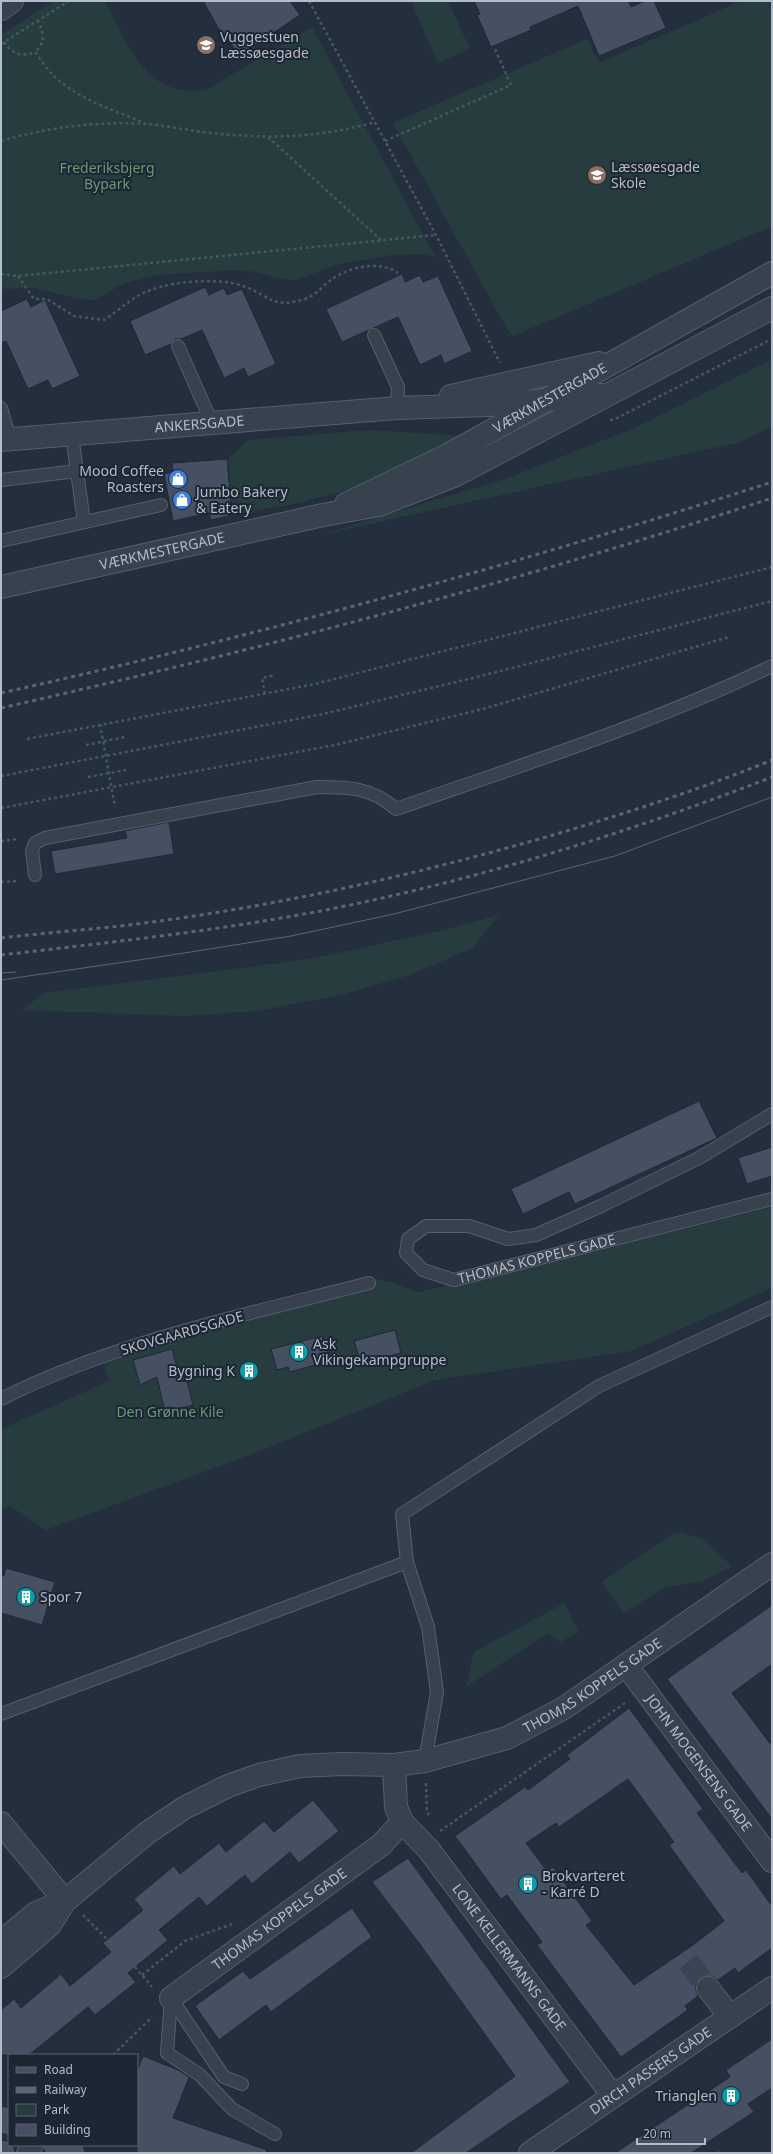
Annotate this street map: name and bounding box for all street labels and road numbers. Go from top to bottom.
street label: VÆRKMESTERGADE [489,358,610,437]
street label: ANKERSGADE [154,410,245,437]
street label: VÆRKMESTERGADE [97,527,226,574]
street label: THOMAS KOPPELS GADE [455,1229,617,1288]
street label: SKOVGAARDSGADE [118,1306,246,1359]
street label: THOMAS KOPPELS GADE [520,1633,665,1737]
street label: JOHN MOGENSENS GADE [641,1689,757,1835]
street label: THOMAS KOPPELS GADE [208,1863,350,1974]
street label: LONE KELLERMANNS GADE [448,1879,571,2034]
street label: DIRCH PASSERS GADE [586,2022,715,2119]

